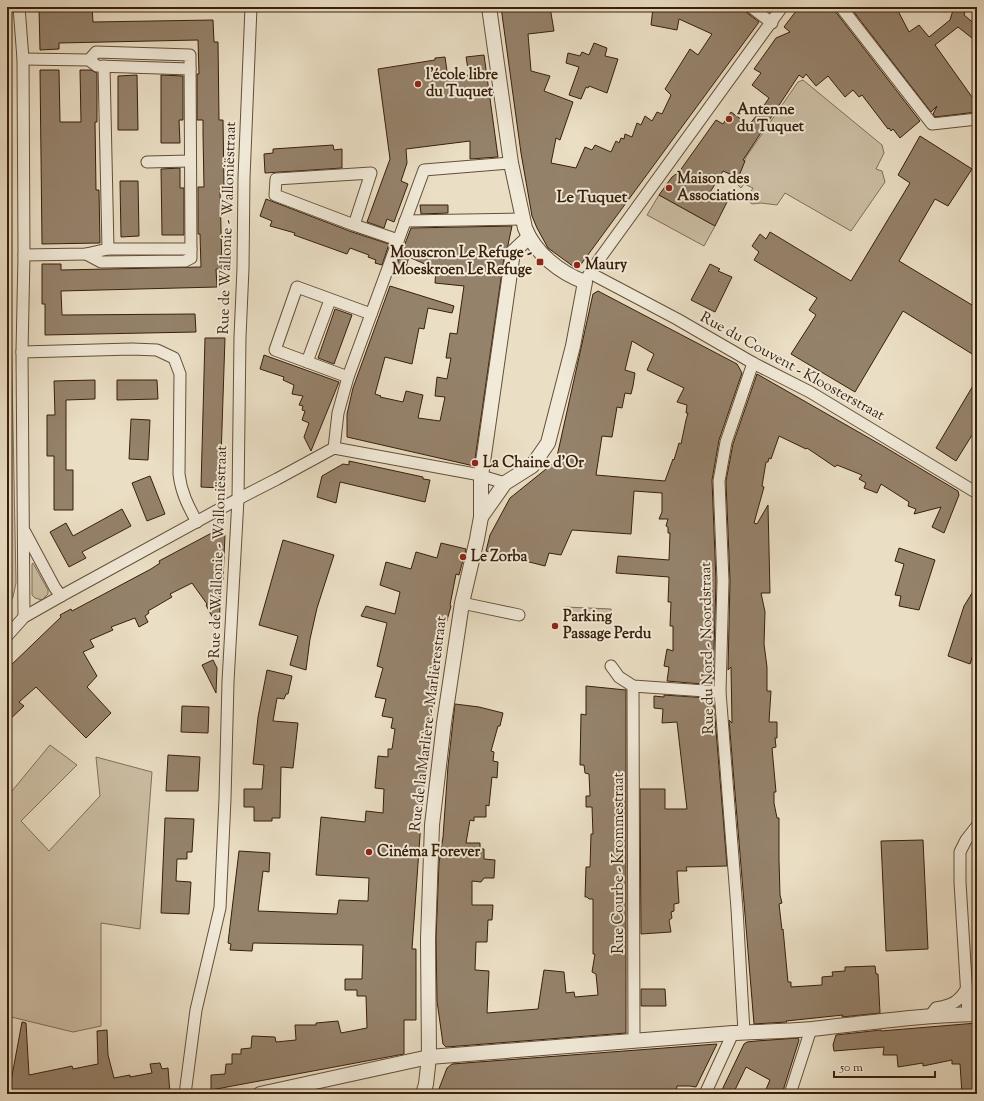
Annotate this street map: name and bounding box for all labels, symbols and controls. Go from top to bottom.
place label: l’école libre du Tuquet [426,65,498,103]
marker: l’école libre du Tuquet [413,79,423,89]
place label: Antenne du Tuquet [737,100,805,138]
marker: Antenne du Tuquet [724,114,734,124]
street label: Rue de Wallonie - Walloniëstraat [214,121,242,335]
place label: Maison des Associations [677,169,759,207]
marker: Maison des Associations [664,183,674,193]
district label: Le Tuquet [557,187,628,210]
place label: Mouscron Le Refuge - Moeskroen Le Refuge [390,243,532,281]
place label: Maury [585,255,628,276]
marker: Mouscron Le Refuge - Moeskroen Le Refuge [535,257,545,267]
marker: Maury [572,260,582,270]
street label: Rue du Couvent - Kloosterstraat [696,307,888,427]
street label: Rue de Wallonie - Walloniëstraat [205,445,233,659]
place label: La Chaine d'Or [483,453,584,474]
marker: La Chaine d'Or [470,458,480,468]
place label: Le Zorba [471,547,528,568]
marker: Le Zorba [458,552,468,562]
street label: Rue du Nord - Noordstraat [696,562,720,734]
place label: Parking Passage Perdu [563,607,652,645]
street label: Rue de la Marlière - Marlièrestraat [405,615,453,833]
marker: Parking Passage Perdu [550,621,560,631]
street label: Rue Courbe - Krommestraat [609,772,630,954]
place label: Cinéma Forever [377,842,480,863]
marker: Cinéma Forever [364,847,374,857]
scale bar [834,1053,935,1079]
text: 50 m [839,1059,863,1077]

